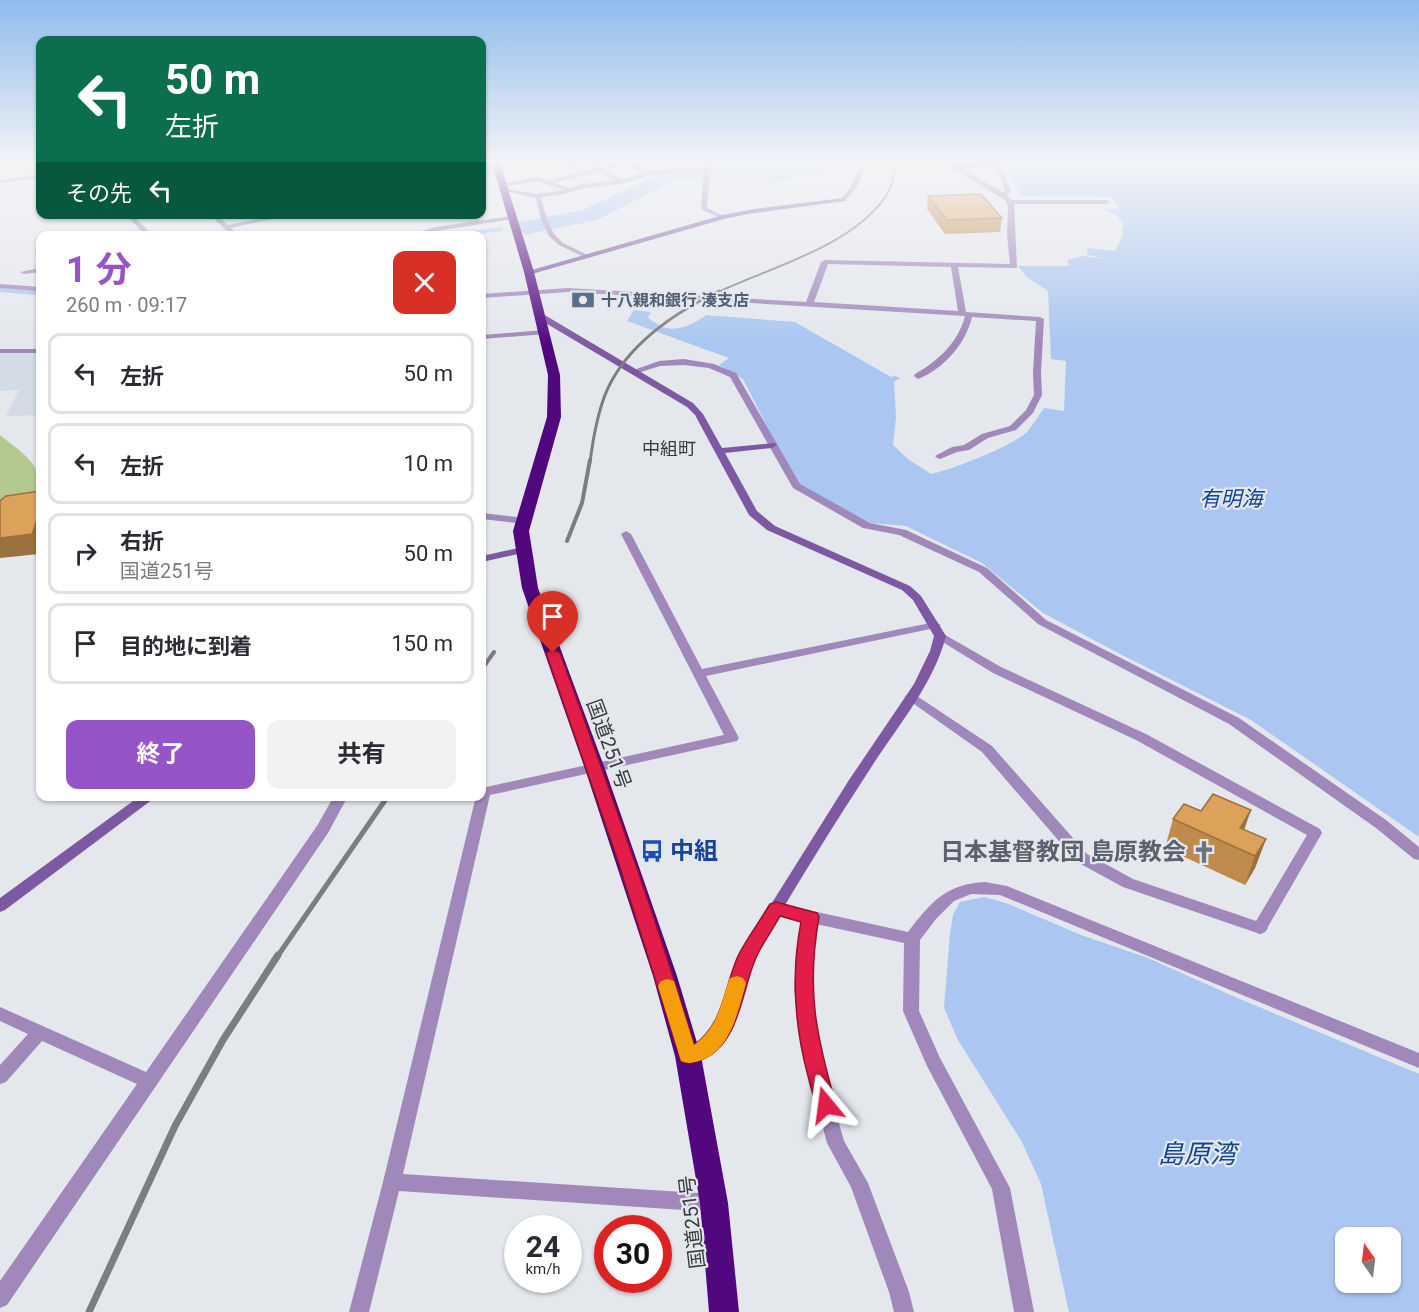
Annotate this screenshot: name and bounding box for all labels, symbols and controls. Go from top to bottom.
text: 50 m [165,55,260,104]
icon: left [66,60,144,138]
text: 左折 [165,111,219,143]
icon: left [144,174,177,207]
text: その先 [66,181,132,206]
text: 1 分 [66,249,132,291]
button: close [393,251,456,314]
bank icon: 十八親和銀行 湊支店 [570,287,596,313]
place label: 十八親和銀行 湊支店 [601,291,749,310]
text: 260 m · 09:17 [66,293,187,317]
icon: left [69,357,102,390]
text: 50 m [404,361,453,386]
text: 左折 [120,364,164,389]
district label: 中組町 [642,438,696,459]
icon: left [69,447,102,480]
text: 10 m [404,451,453,476]
text: 左折 [120,454,164,479]
water label: 有明海 [1200,487,1265,511]
text: 右折 [120,529,164,554]
icon: right [69,537,102,570]
text: 50 m [404,541,453,566]
text: 国道251号 [120,559,214,583]
pin [527,591,578,653]
icon: arrive [536,600,569,633]
icon: arrive [69,627,102,660]
text: 150 m [391,631,453,656]
text: 目的地に到着 [120,634,252,659]
street label: 国道251号 [582,696,636,792]
button: 終了 [66,720,255,789]
button: 共有 [267,720,456,789]
place label: 中組 [670,837,718,865]
bus stop icon: 中組 [639,838,665,864]
place label: 日本基督教団 島原教会 [940,838,1186,866]
church icon: 日本基督教団 島原教会 [1191,839,1217,865]
position arrow [794,1073,858,1137]
water label: 島原湾 [1158,1139,1240,1169]
street label: 国道251号 [674,1174,710,1270]
speed limit sign: 30 [594,1215,672,1293]
north arrow [1335,1227,1401,1293]
map controls [1335,1227,1401,1293]
text: 24 [526,1229,560,1264]
text: km/h [525,1260,561,1278]

